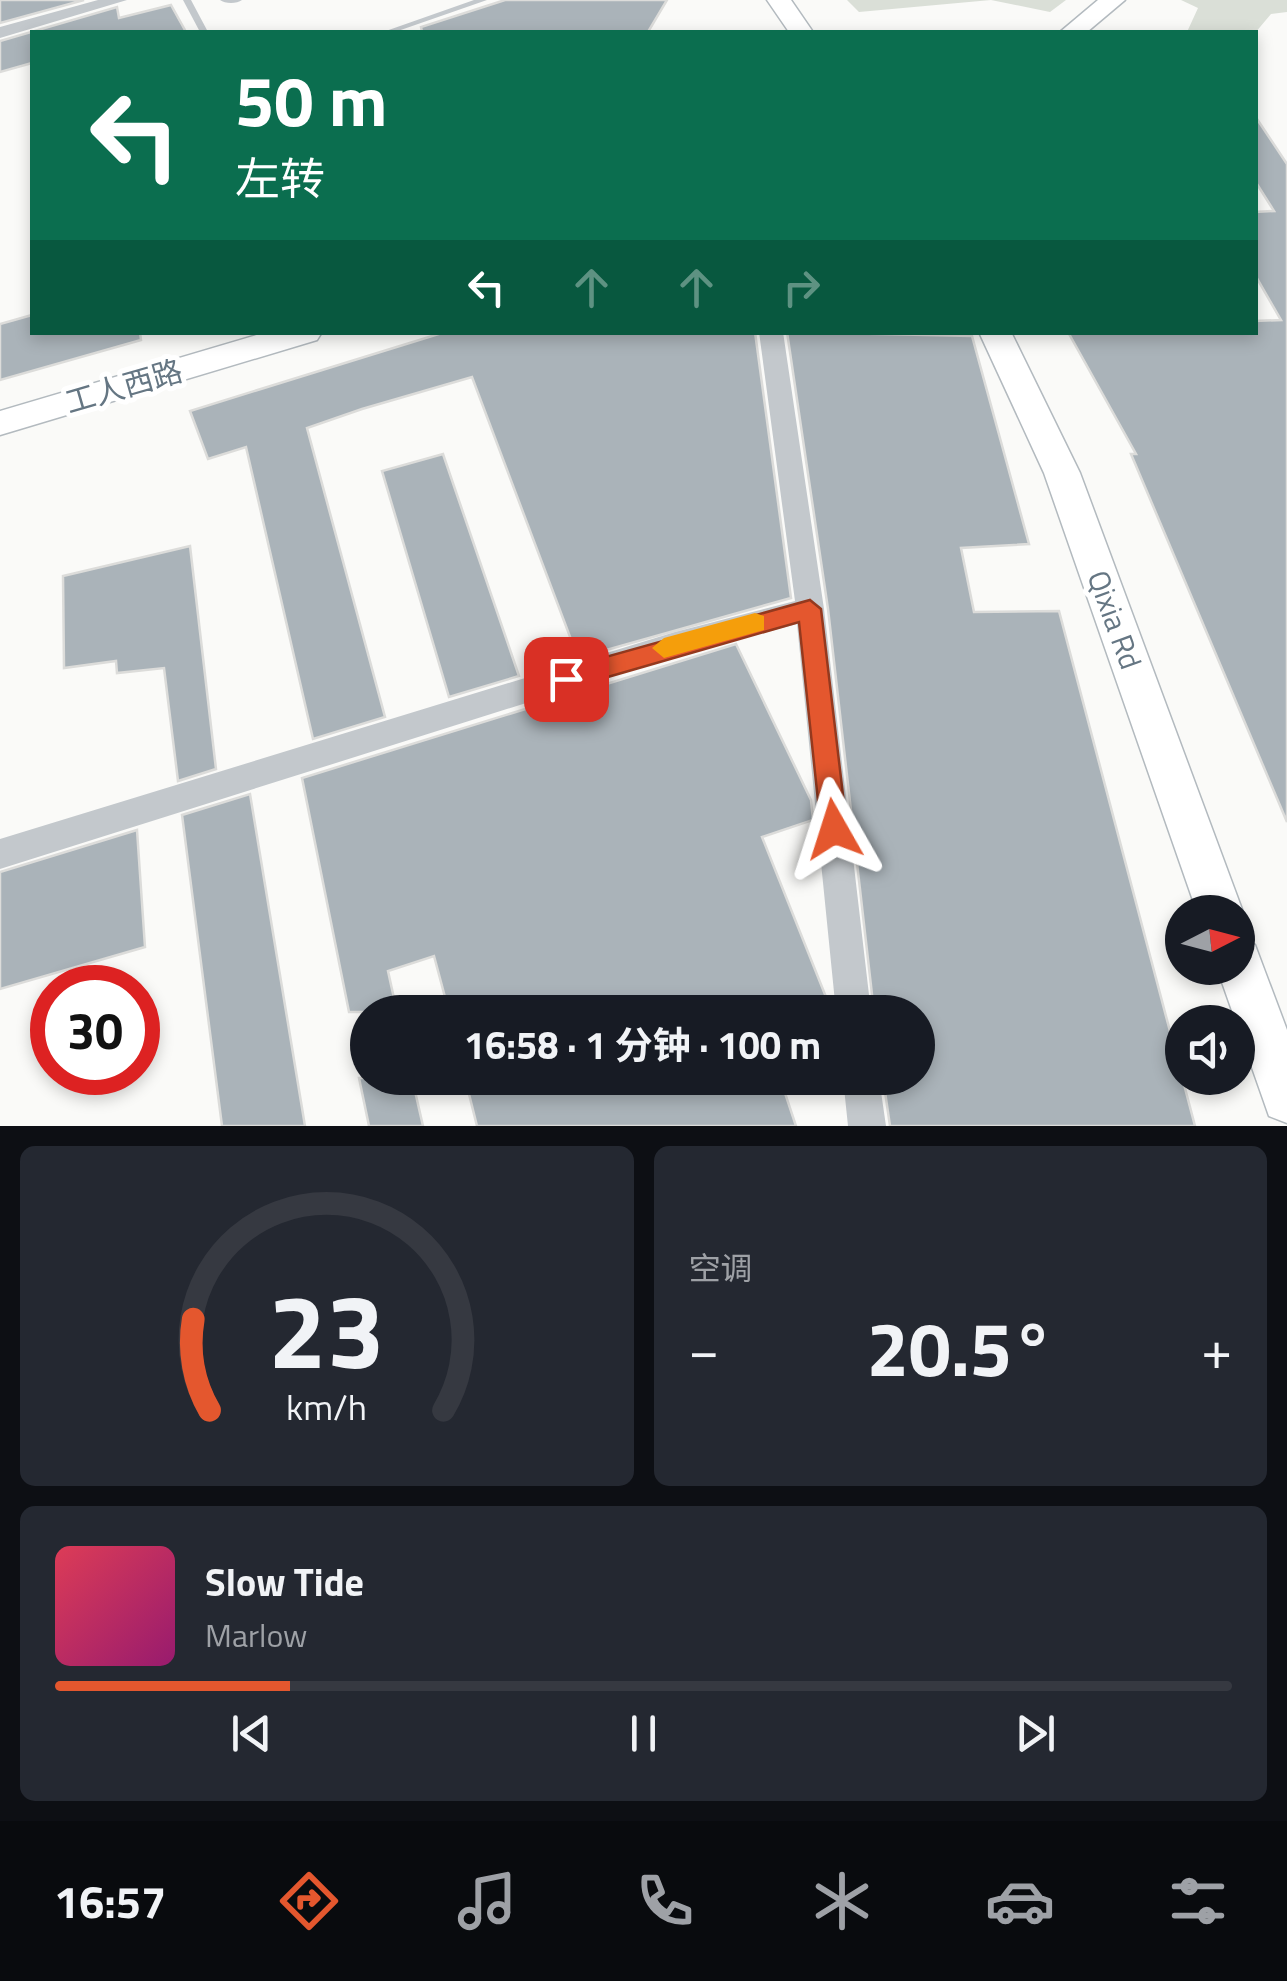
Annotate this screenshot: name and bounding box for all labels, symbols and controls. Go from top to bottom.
text: 50 m [235,47,388,153]
icon: left [70,70,200,200]
text: 左转 [235,144,325,212]
icon: left [459,260,514,315]
icon: ahead [564,260,619,315]
icon: ahead [669,260,724,315]
icon: right [774,260,829,315]
street label: 工人西路 [60,347,188,425]
street label: Qixia Rd [1076,564,1154,676]
pin [524,637,609,722]
icon: arrive [539,652,594,707]
position arrow [782,777,886,881]
north arrow [1165,895,1255,985]
map controls [1165,895,1255,1095]
speed limit sign: 30 [30,965,160,1095]
button: sound [1165,1005,1255,1095]
text: 16:58 · 1 分钟 · 100 m [464,1016,821,1074]
text: 空调 [689,1244,753,1292]
text: 23 [269,1250,385,1408]
text: 20.5° [867,1291,1054,1405]
text: − [689,1307,719,1390]
text: + [1201,1307,1232,1390]
text: km/h [286,1379,367,1434]
text: Slow Tide [205,1553,364,1611]
text: Marlow [205,1611,308,1659]
icon: previous [224,1706,279,1761]
icon: pause [616,1706,671,1761]
icon: next [1008,1706,1063,1761]
icon: directions [274,1866,344,1936]
icon: music [452,1866,522,1936]
icon: phone [630,1866,700,1936]
icon: climate [807,1866,877,1936]
icon: car [985,1866,1055,1936]
icon: filters [1163,1866,1233,1936]
text: 16:57 [54,1867,166,1935]

